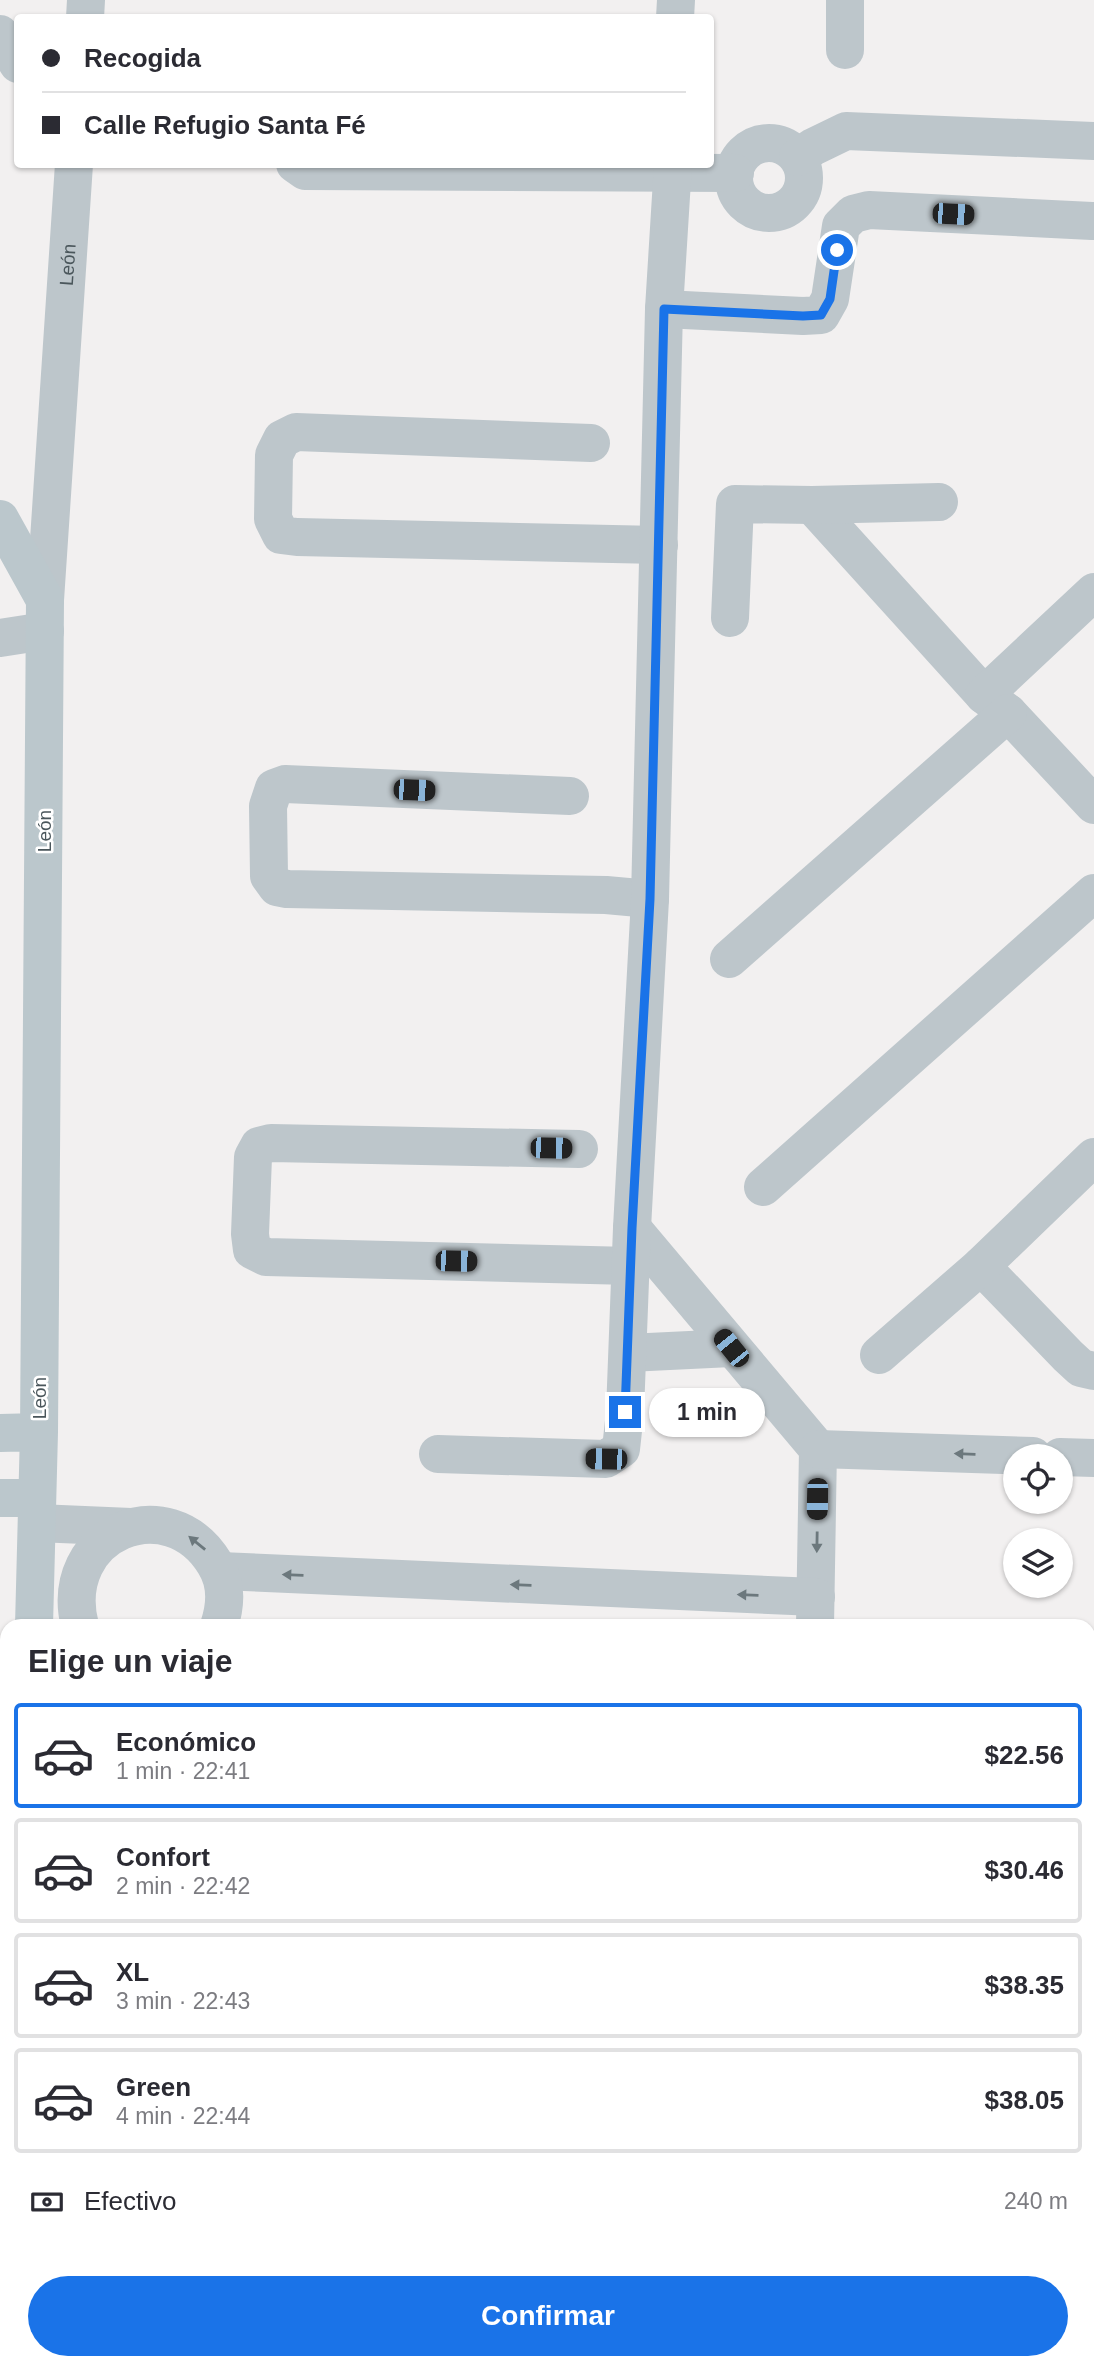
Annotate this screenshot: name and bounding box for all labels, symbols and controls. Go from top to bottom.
text: Recogida [84,43,201,73]
text: Calle Refugio Santa Fé [84,110,366,140]
car [932,202,975,226]
route start [821,234,853,266]
street label: León [55,243,79,287]
car [393,779,436,801]
street label: León [34,810,55,852]
car [530,1137,573,1159]
car [435,1250,478,1272]
car [710,1325,753,1371]
street label: León [29,1377,50,1419]
callout: 1 min [650,1388,765,1436]
route end [609,1396,641,1428]
text: 1 min [677,1399,737,1425]
map controls [1003,1444,1073,1598]
button: locate [1003,1444,1073,1514]
car [585,1448,628,1470]
one-way arrow [954,1448,976,1460]
car [807,1478,828,1520]
button: layers [1003,1528,1073,1598]
one-way arrow [811,1531,823,1553]
one-way arrow [188,1536,205,1551]
one-way arrow [282,1569,304,1580]
one-way arrow [509,1579,531,1590]
one-way arrow [737,1589,759,1600]
text: Elige un viaje [28,1643,233,1679]
icon: car [32,1724,95,1787]
text: Económico [116,1727,256,1757]
text: $22.56 [984,1740,1064,1770]
text: 1 min · 22:41 [116,1758,250,1784]
icon: car [32,1839,95,1902]
text: Confort [116,1842,210,1872]
text: $30.46 [984,1855,1064,1885]
text: 2 min · 22:42 [116,1873,250,1899]
icon: car [32,1954,95,2017]
text: XL [116,1957,149,1987]
text: $38.35 [984,1970,1064,2000]
text: 3 min · 22:43 [116,1988,250,2014]
icon: car [32,2069,95,2132]
text: Green [116,2072,191,2102]
text: $38.05 [984,2085,1064,2115]
text: 4 min · 22:44 [116,2103,250,2129]
icon: cash [28,2183,66,2221]
text: Efectivo [84,2186,177,2216]
text: 240 m [1004,2188,1068,2214]
button: Confirmar [28,2276,1068,2356]

